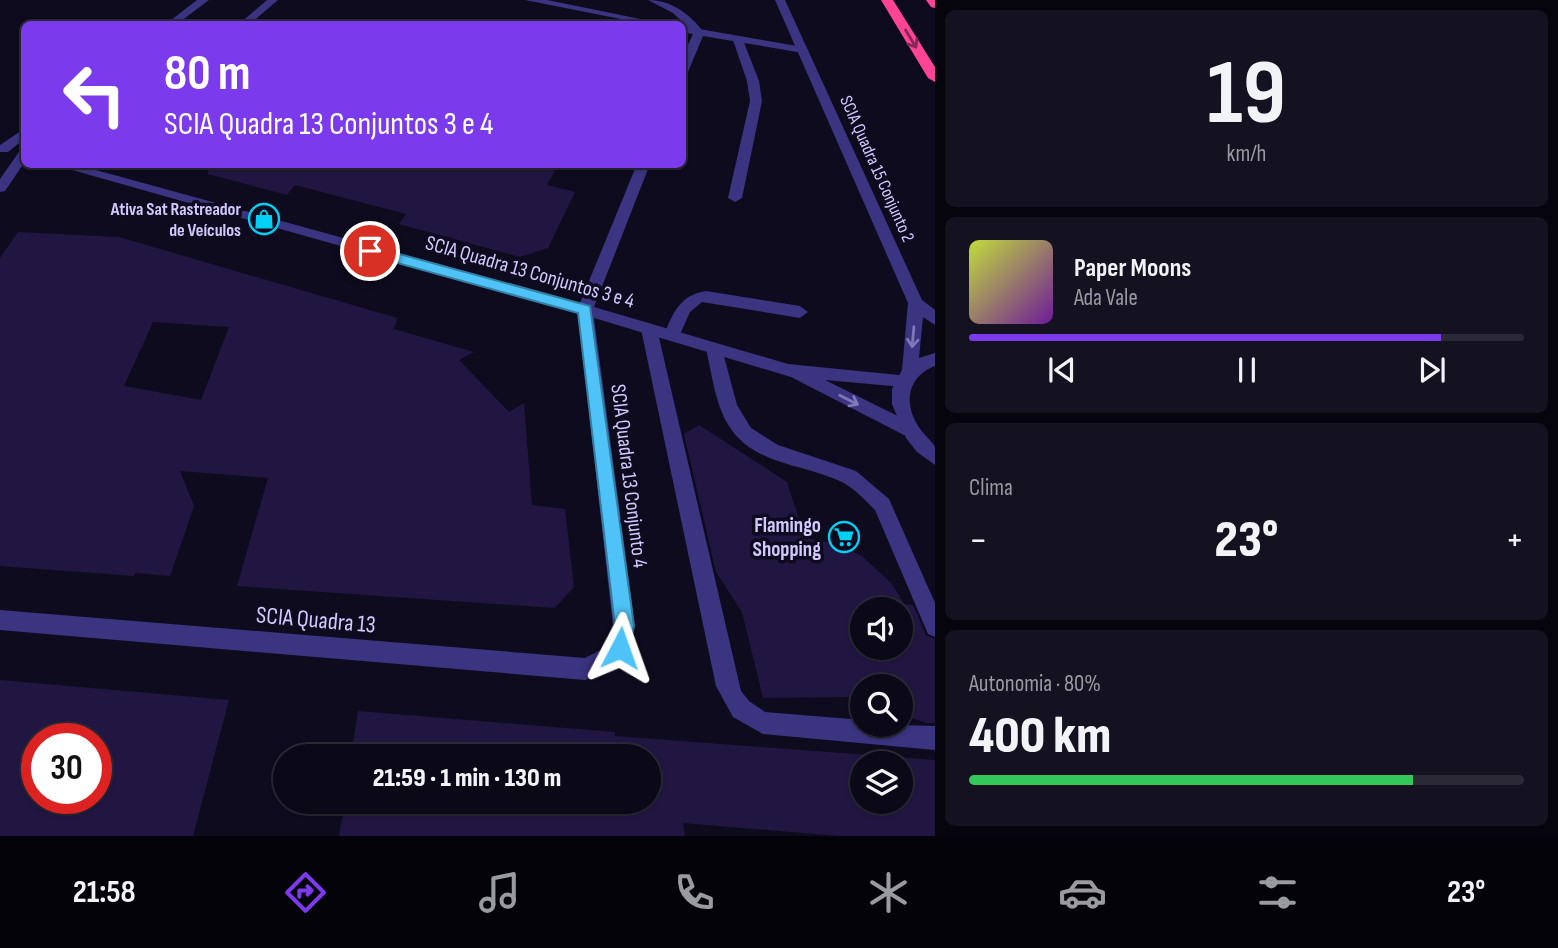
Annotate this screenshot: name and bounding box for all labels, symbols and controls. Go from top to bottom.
one-way arrow [905,29,919,49]
text: 19 [1207,40,1286,149]
text: 80 m [164,45,251,104]
icon: left [49,49,140,140]
street label: SCIA Quadra 15 Conjunto 2 [835,93,919,245]
text: SCIA Quadra 13 Conjuntos 3 e 4 [164,105,493,144]
text: km/h [1227,140,1266,168]
place label: Ativa Sat Rastreador de Veículos [110,199,241,241]
shop icon: Ativa Sat Rastreador de Veículos [247,202,281,236]
pin [340,221,400,281]
street label: SCIA Quadra 13 Conjuntos 3 e 4 [423,230,638,314]
icon: arrive [351,232,389,270]
text: Paper Moons [1074,253,1191,284]
text: Ada Vale [1074,284,1138,312]
one-way arrow [906,325,919,348]
icon: previous [1043,351,1081,389]
icon: pause [1228,351,1266,389]
icon: next [1413,351,1451,389]
street label: SCIA Quadra 13 Conjunto 4 [605,383,653,569]
one-way arrow [838,394,859,407]
text: Clima [969,474,1013,502]
text: 23° [1214,509,1279,572]
place label: Flamingo Shopping [752,513,821,562]
text: − [969,518,988,563]
text: + [1505,518,1524,563]
supermarket icon: Flamingo Shopping [827,520,861,554]
map controls [850,597,913,814]
button: sound [850,597,913,660]
street label: SCIA Quadra 13 [255,600,377,640]
position arrow [583,611,657,685]
text: Autonomia · 80% [969,670,1101,698]
button: search [850,674,913,737]
text: 400 km [969,705,1111,768]
speed limit sign: 30 [21,723,112,814]
button: layers [850,751,913,814]
text: 21:59 · 1 min · 130 m [373,763,561,794]
icon: directions [281,868,330,917]
icon: music [475,868,524,917]
icon: phone [670,868,719,917]
icon: climate [864,868,913,917]
icon: car [1058,868,1107,917]
icon: filters [1253,868,1302,917]
text: 21:58 [73,873,136,912]
text: 23° [1447,873,1485,912]

